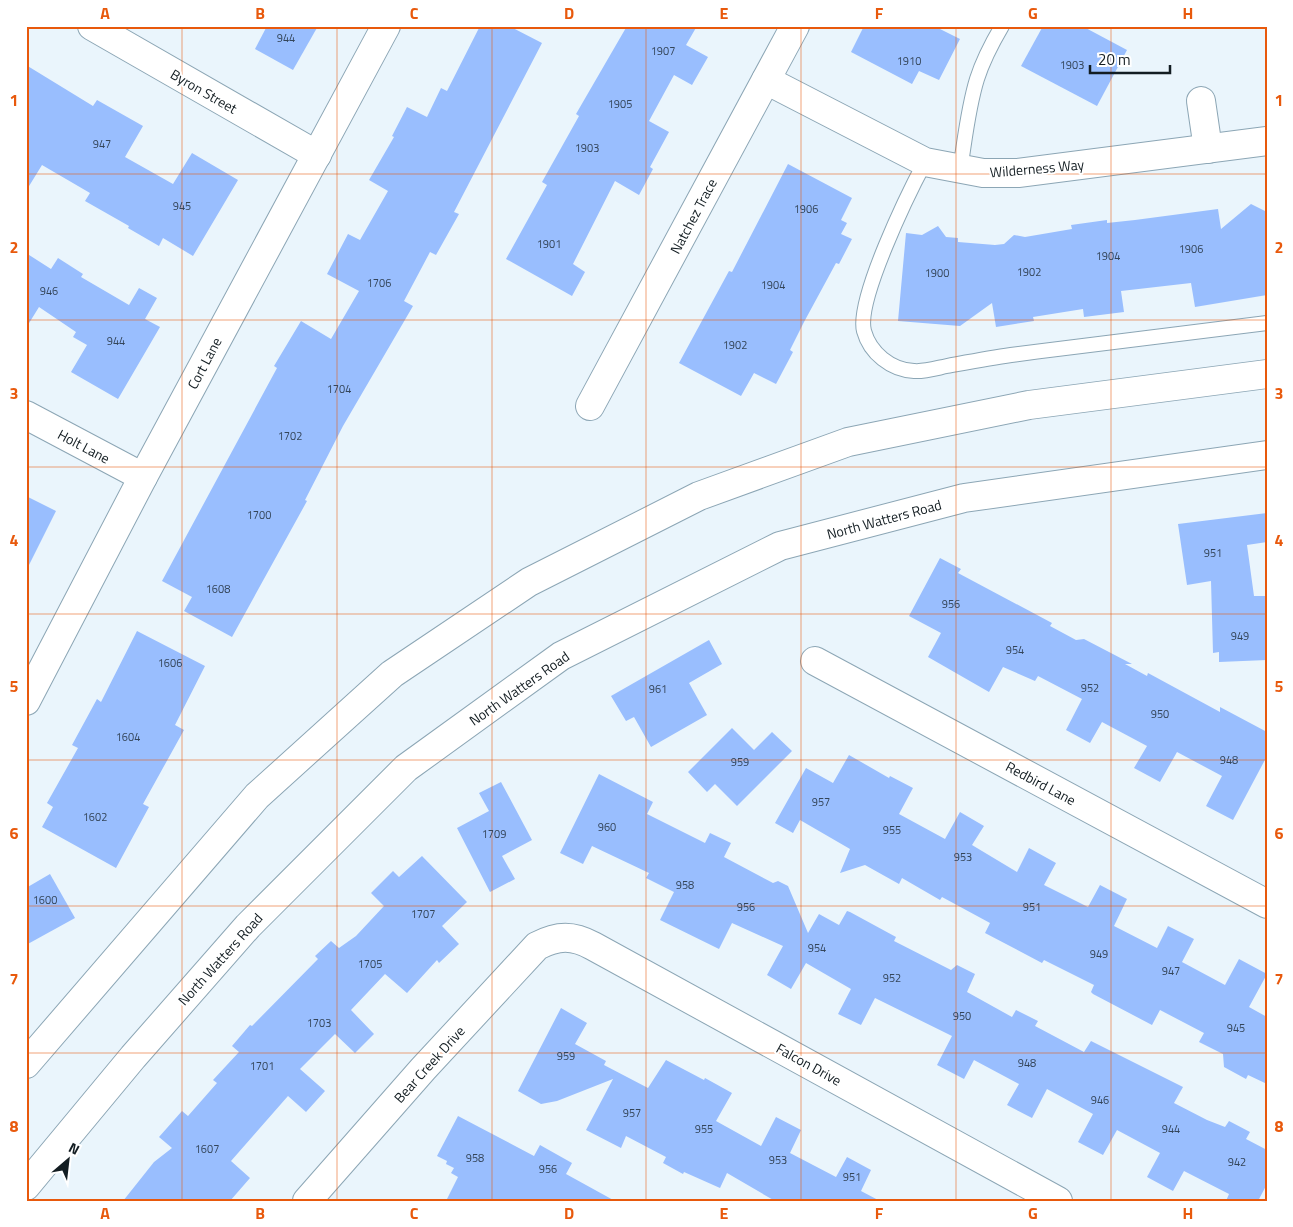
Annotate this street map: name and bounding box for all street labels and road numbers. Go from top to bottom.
street label: Byron Street [167,63,241,119]
street label: Wilderness Way [989,153,1085,183]
street label: Natchez Trace [664,175,722,257]
street label: Cort Lane [182,333,226,393]
street label: Holt Lane [54,424,114,468]
street label: North Watters Road [824,494,944,544]
street label: North Watters Road [465,646,573,730]
street label: Redbird Lane [1002,756,1080,810]
street label: North Watters Road [173,908,267,1010]
street label: Bear Creek Drive [389,1021,469,1107]
street label: Falcon Drive [773,1037,845,1091]

